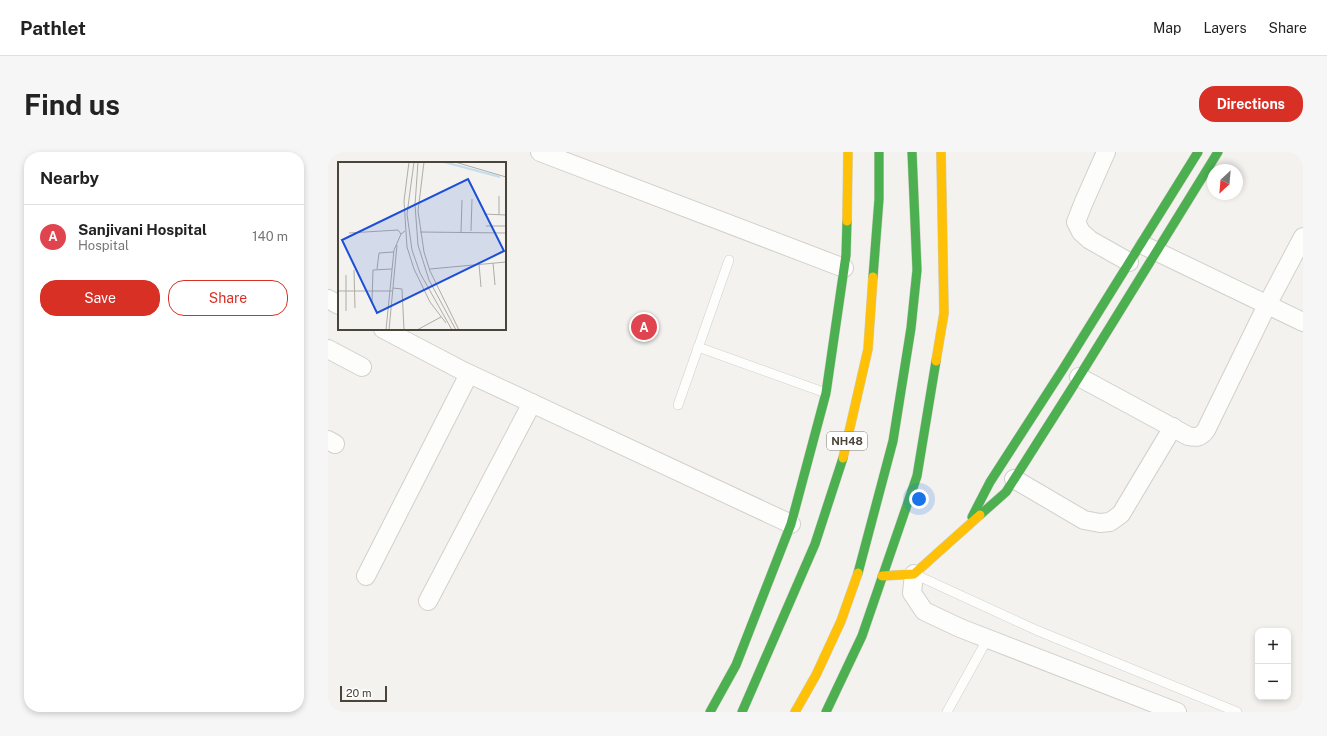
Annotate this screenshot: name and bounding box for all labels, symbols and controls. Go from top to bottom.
text: Pathlet [20,17,86,39]
text: Map [1153,20,1181,36]
text: Layers [1203,20,1247,36]
text: Share [1269,20,1307,36]
button: Directions [1199,86,1303,122]
text: Find us [24,88,120,121]
inset map [338,162,506,330]
north arrow [1207,164,1243,200]
text: Nearby [40,168,99,188]
text: Sanjivani Hospital [78,221,207,238]
text: A [48,229,58,244]
text: 140 m [252,229,288,244]
text: Hospital [78,238,129,253]
button: Save [40,280,160,316]
button: Share [168,280,288,316]
pin: A [631,312,657,342]
road number: NH48 [827,432,867,450]
your location [909,489,929,509]
map controls [1255,628,1291,700]
button: + [1255,628,1291,664]
button: − [1255,664,1291,700]
scale bar [340,684,387,703]
text: 20 m [346,687,371,699]

